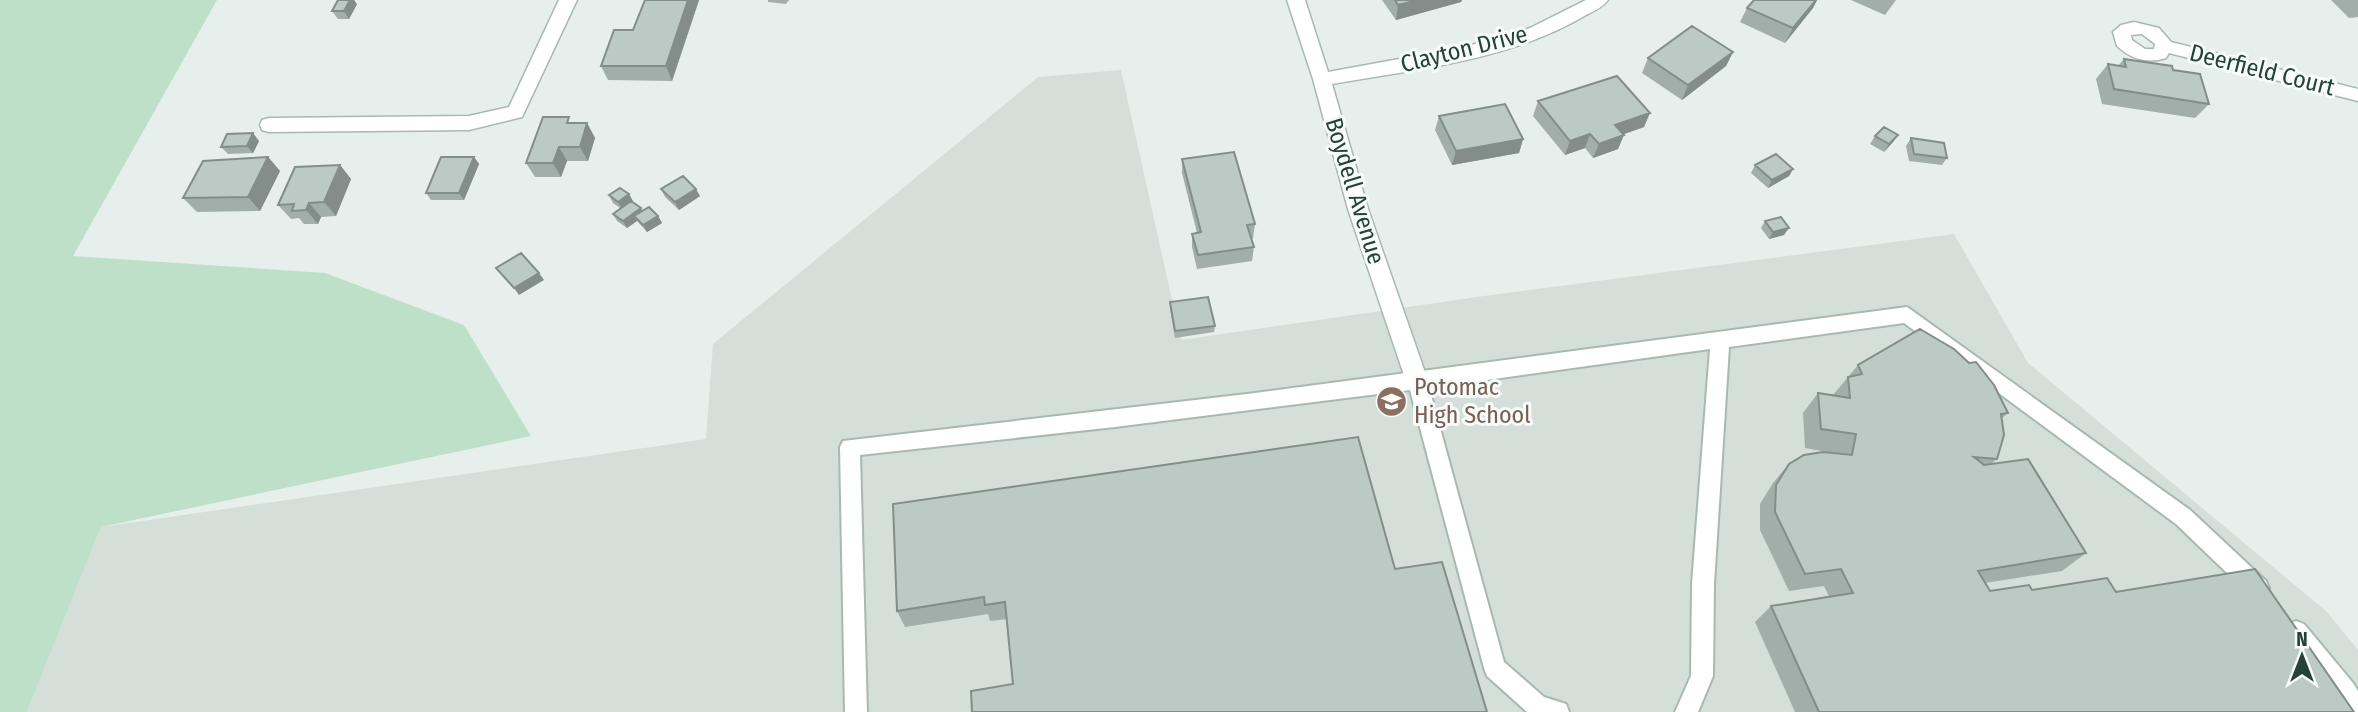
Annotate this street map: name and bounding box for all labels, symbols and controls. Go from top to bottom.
street label: Clayton Drive [1398,20,1530,78]
street label: Deerfield Court [2187,38,2337,102]
street label: Boydell Avenue [1319,115,1391,267]
place label: Potomac High School [1414,373,1531,429]
school or university icon: Potomac High School [1374,384,1408,418]
north arrow [2267,621,2337,691]
text: N [2296,628,2308,651]

